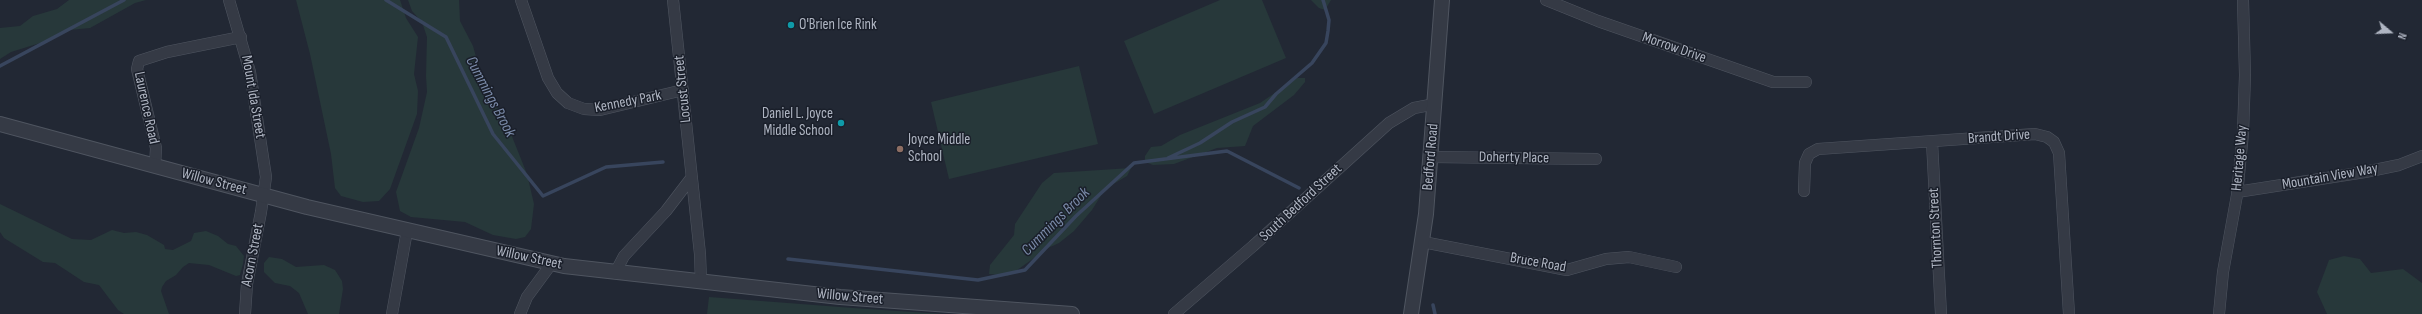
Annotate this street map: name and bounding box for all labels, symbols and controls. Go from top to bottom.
north arrow [2370,12,2410,52]
place label: O'Brien Ice Rink [799,16,877,34]
marker: O'Brien Ice Rink [786,20,796,30]
street label: Morrow Drive [1640,29,1708,67]
text: N [2395,31,2409,41]
water label: Cummings Brook [461,53,519,141]
street label: Mount Ida Street [237,54,269,140]
street label: Locust Street [671,54,695,124]
street label: Laurence Road [130,70,162,146]
street label: Kennedy Park [593,87,663,117]
place label: Daniel L. Joyce Middle School [762,105,833,140]
marker: Daniel L. Joyce Middle School [836,118,846,128]
street label: Bedford Road [1419,123,1443,191]
street label: Heritage Way [2228,124,2252,192]
street label: Brandt Drive [1967,126,2031,148]
place label: Joyce Middle School [908,131,970,166]
marker: Joyce Middle School [895,144,905,154]
street label: Doherty Place [1479,148,1549,168]
street label: South Bedford Street [1256,160,1346,246]
street label: Mountain View Way [2281,160,2379,194]
street label: Willow Street [179,165,249,199]
water label: Cummings Brook [1018,184,1094,260]
street label: Thornton Street [1925,187,1947,269]
street label: Acorn Street [238,222,268,288]
street label: Willow Street [494,242,564,274]
street label: Bruce Road [1509,249,1567,277]
street label: Willow Street [816,285,884,309]

